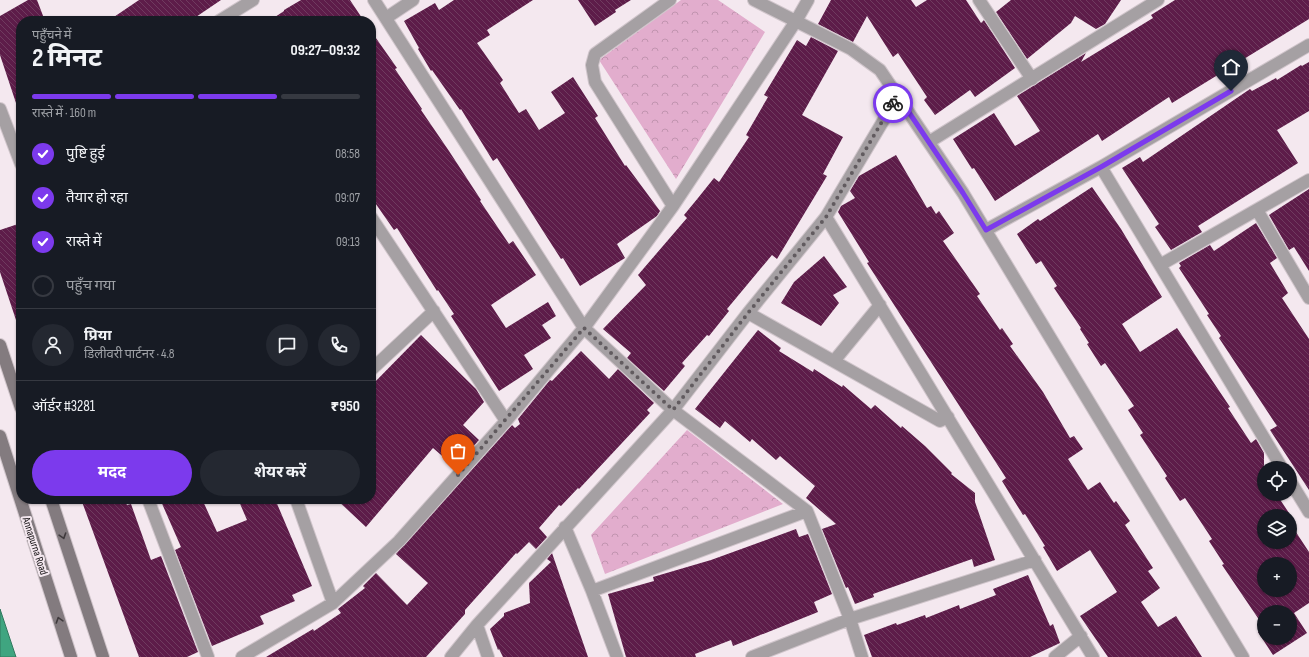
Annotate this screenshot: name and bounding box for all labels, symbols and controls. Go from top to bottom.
text: पहुँचने में [32,27,72,43]
text: 09:27–09:32 [291,41,360,60]
text: 2 मिनट [32,43,102,74]
pin [1214,50,1248,91]
icon: home [1220,56,1242,78]
courier [873,83,913,123]
icon: bike [882,92,904,114]
text: रास्ते में · 160 m [32,105,96,121]
icon: check [32,143,54,165]
text: पुष्टि हुई [66,144,105,163]
text: 08:58 [335,146,360,162]
icon: check [32,187,54,209]
text: तैयार हो रहा [66,188,128,207]
text: 09:07 [335,190,360,206]
icon: check [32,231,54,253]
text: रास्ते में [66,232,102,251]
text: 09:13 [336,234,360,250]
text: पहुँच गया [66,276,115,295]
button: person [32,324,74,366]
button: chat [266,324,308,366]
button: phone [318,324,360,366]
text: प्रिया [84,326,112,345]
text: डिलीवरी पार्टनर · 4.8 [84,346,175,362]
text: ऑर्डर #3281 [32,397,95,416]
text: ₹950 [331,397,360,416]
pin [441,434,475,475]
icon: bag [447,440,469,462]
button: मदद [32,450,192,496]
button: शेयर करें [200,450,360,496]
map controls [1257,461,1297,645]
button: locate [1257,461,1297,501]
button: layers [1257,509,1297,549]
street label: Annapurna Road [19,515,51,577]
one-way arrow [59,532,67,539]
button: + [1257,557,1297,597]
button: − [1257,605,1297,645]
one-way arrow [55,617,64,624]

